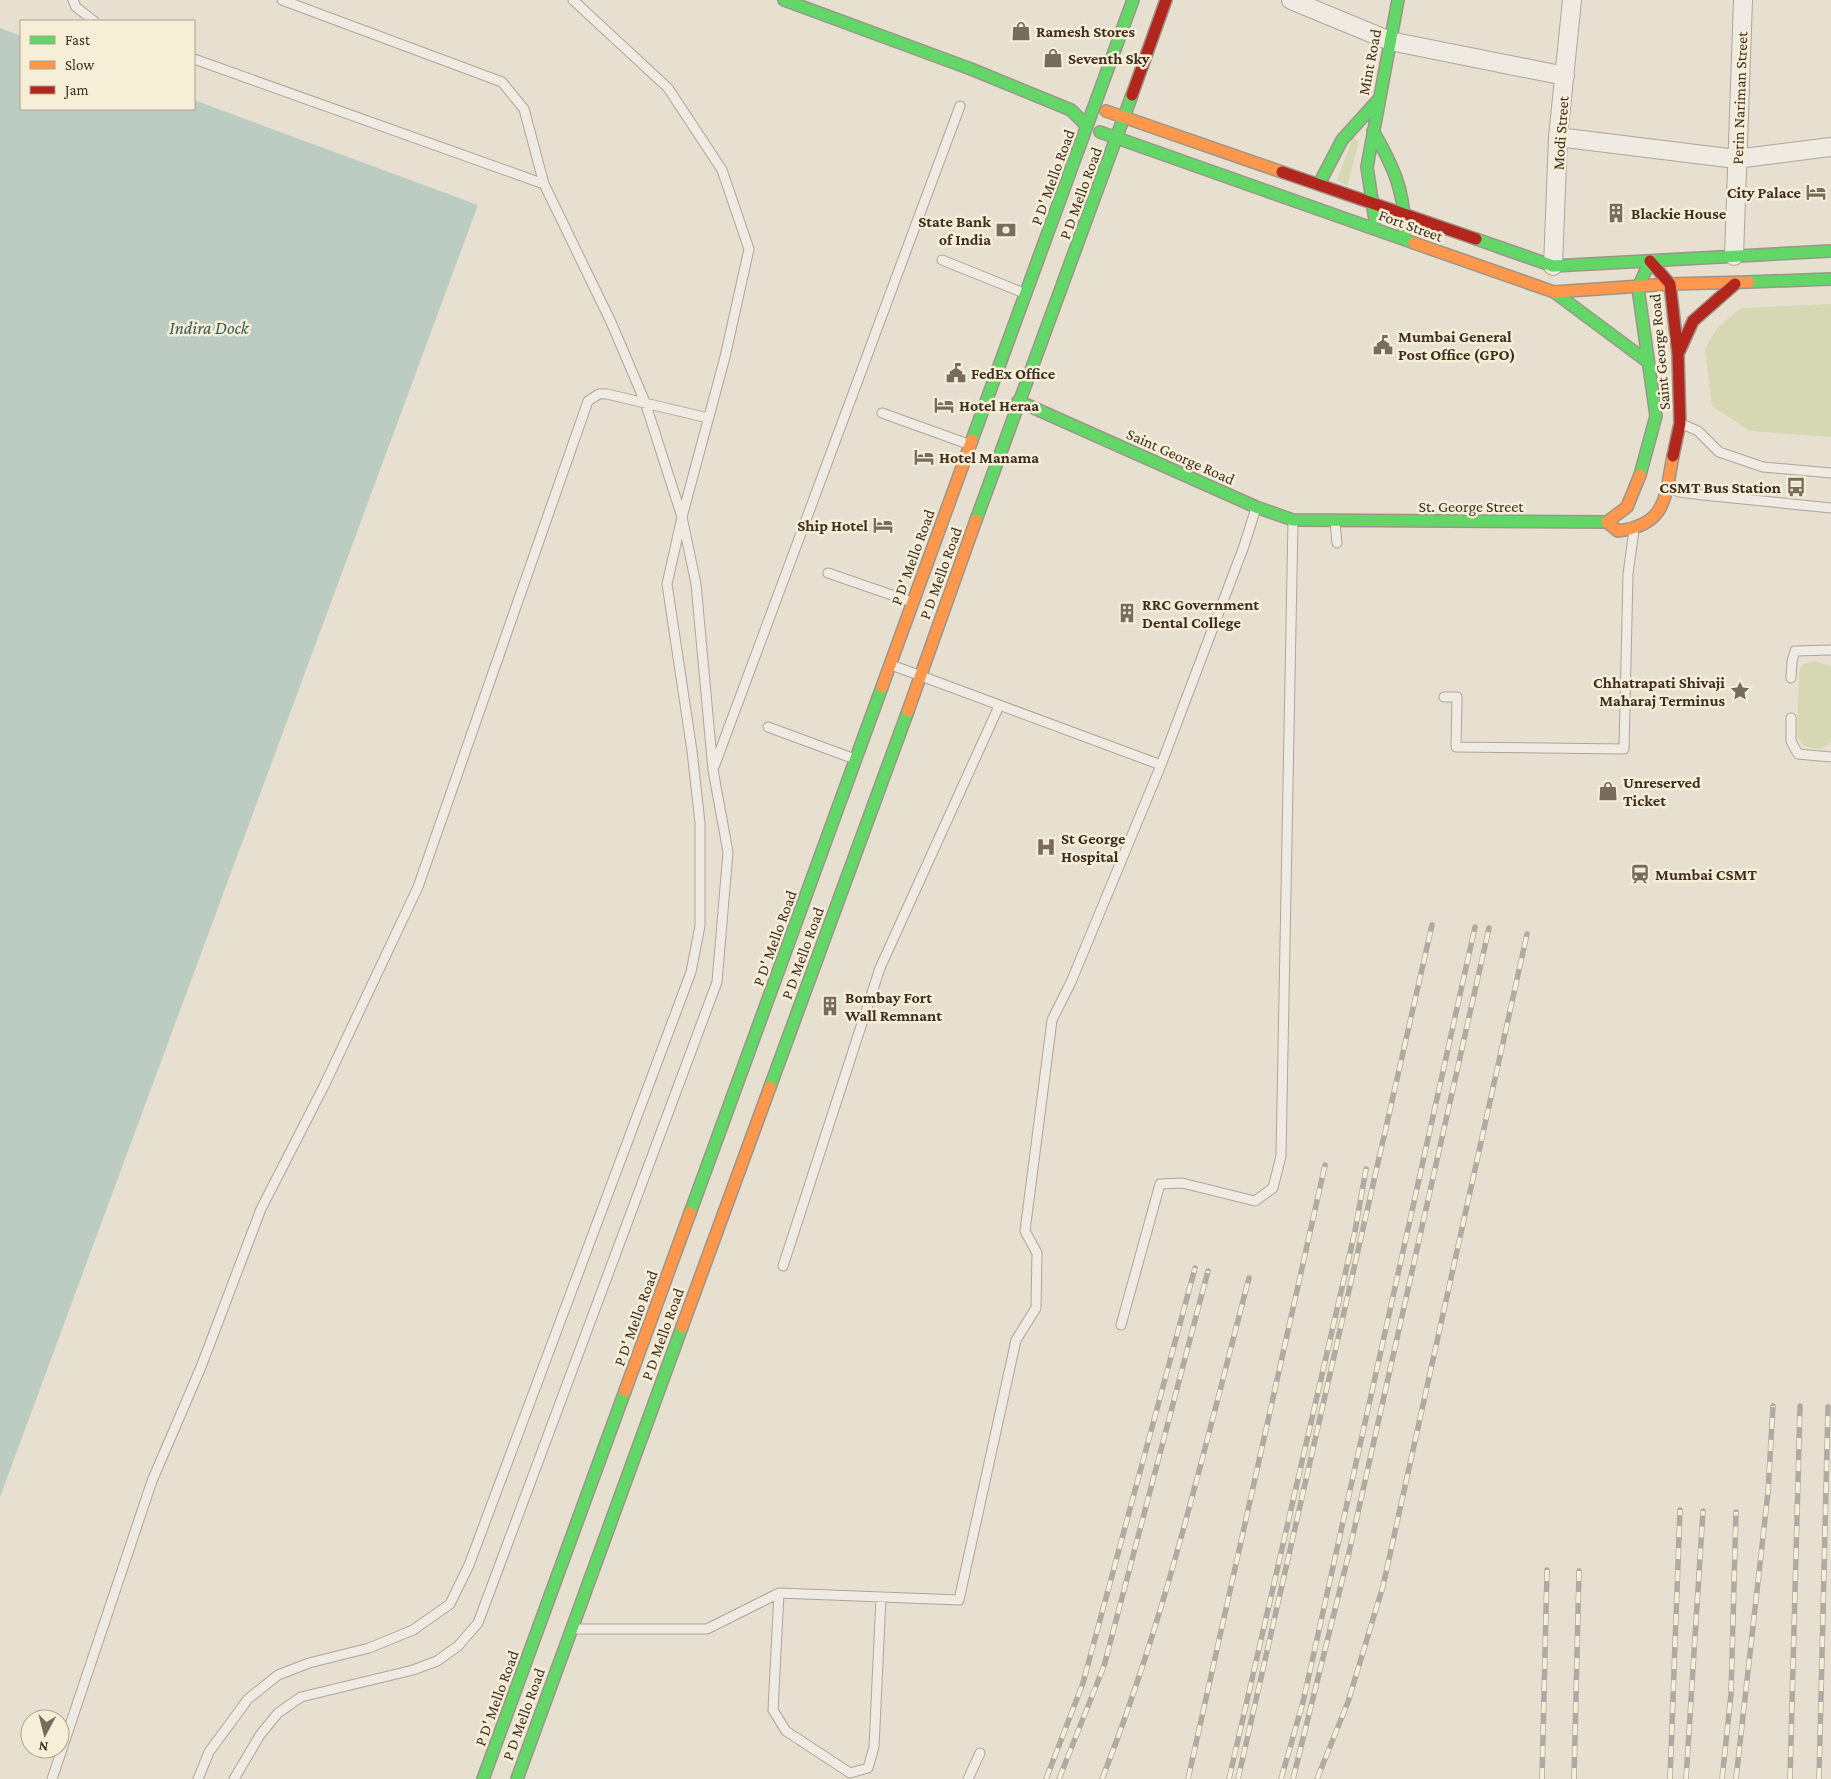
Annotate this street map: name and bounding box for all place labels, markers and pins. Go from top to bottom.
shop icon: Ramesh Stores [1010,20,1032,42]
place label: Ramesh Stores [1036,23,1135,40]
shop icon: Seventh Sky [1042,47,1064,69]
place label: Seventh Sky [1068,50,1150,67]
hotel icon: City Palace [1805,181,1827,203]
place label: City Palace [1727,184,1802,201]
building icon: Blackie House [1605,202,1627,224]
place label: Blackie House [1631,205,1727,222]
place label: State Bank of India [918,213,991,248]
bank icon: State Bank of India [995,219,1017,241]
place label: Mumbai General Post Office (GPO) [1398,328,1516,364]
public building icon: Mumbai General Post Office (GPO) [1372,334,1394,356]
public building icon: FedEx Office [945,362,967,384]
place label: FedEx Office [971,365,1056,382]
hotel icon: Hotel Heraa [933,394,955,416]
place label: Hotel Heraa [959,397,1039,414]
hotel icon: Hotel Manama [913,446,935,468]
place label: Hotel Manama [939,449,1039,466]
bus stop icon: CSMT Bus Station [1785,476,1807,498]
place label: CSMT Bus Station [1659,479,1781,496]
hotel icon: Ship Hotel [872,514,894,536]
place label: Ship Hotel [797,517,868,534]
place label: RRC Government Dental College [1142,596,1259,631]
building icon: RRC Government Dental College [1116,602,1138,624]
place label: Chhatrapati Shivaji Maharaj Terminus [1593,674,1725,710]
place icon: Chhatrapati Shivaji Maharaj Terminus [1729,680,1751,702]
place label: Unreserved Ticket [1623,774,1701,809]
shop icon: Unreserved Ticket [1597,780,1619,802]
place label: St George Hospital [1061,830,1126,865]
hospital icon: St George Hospital [1035,836,1057,858]
station icon: Mumbai CSMT [1629,863,1651,885]
place label: Mumbai CSMT [1655,866,1757,883]
place label: Bombay Fort Wall Remnant [844,989,942,1024]
building icon: Bombay Fort Wall Remnant [819,995,841,1017]

